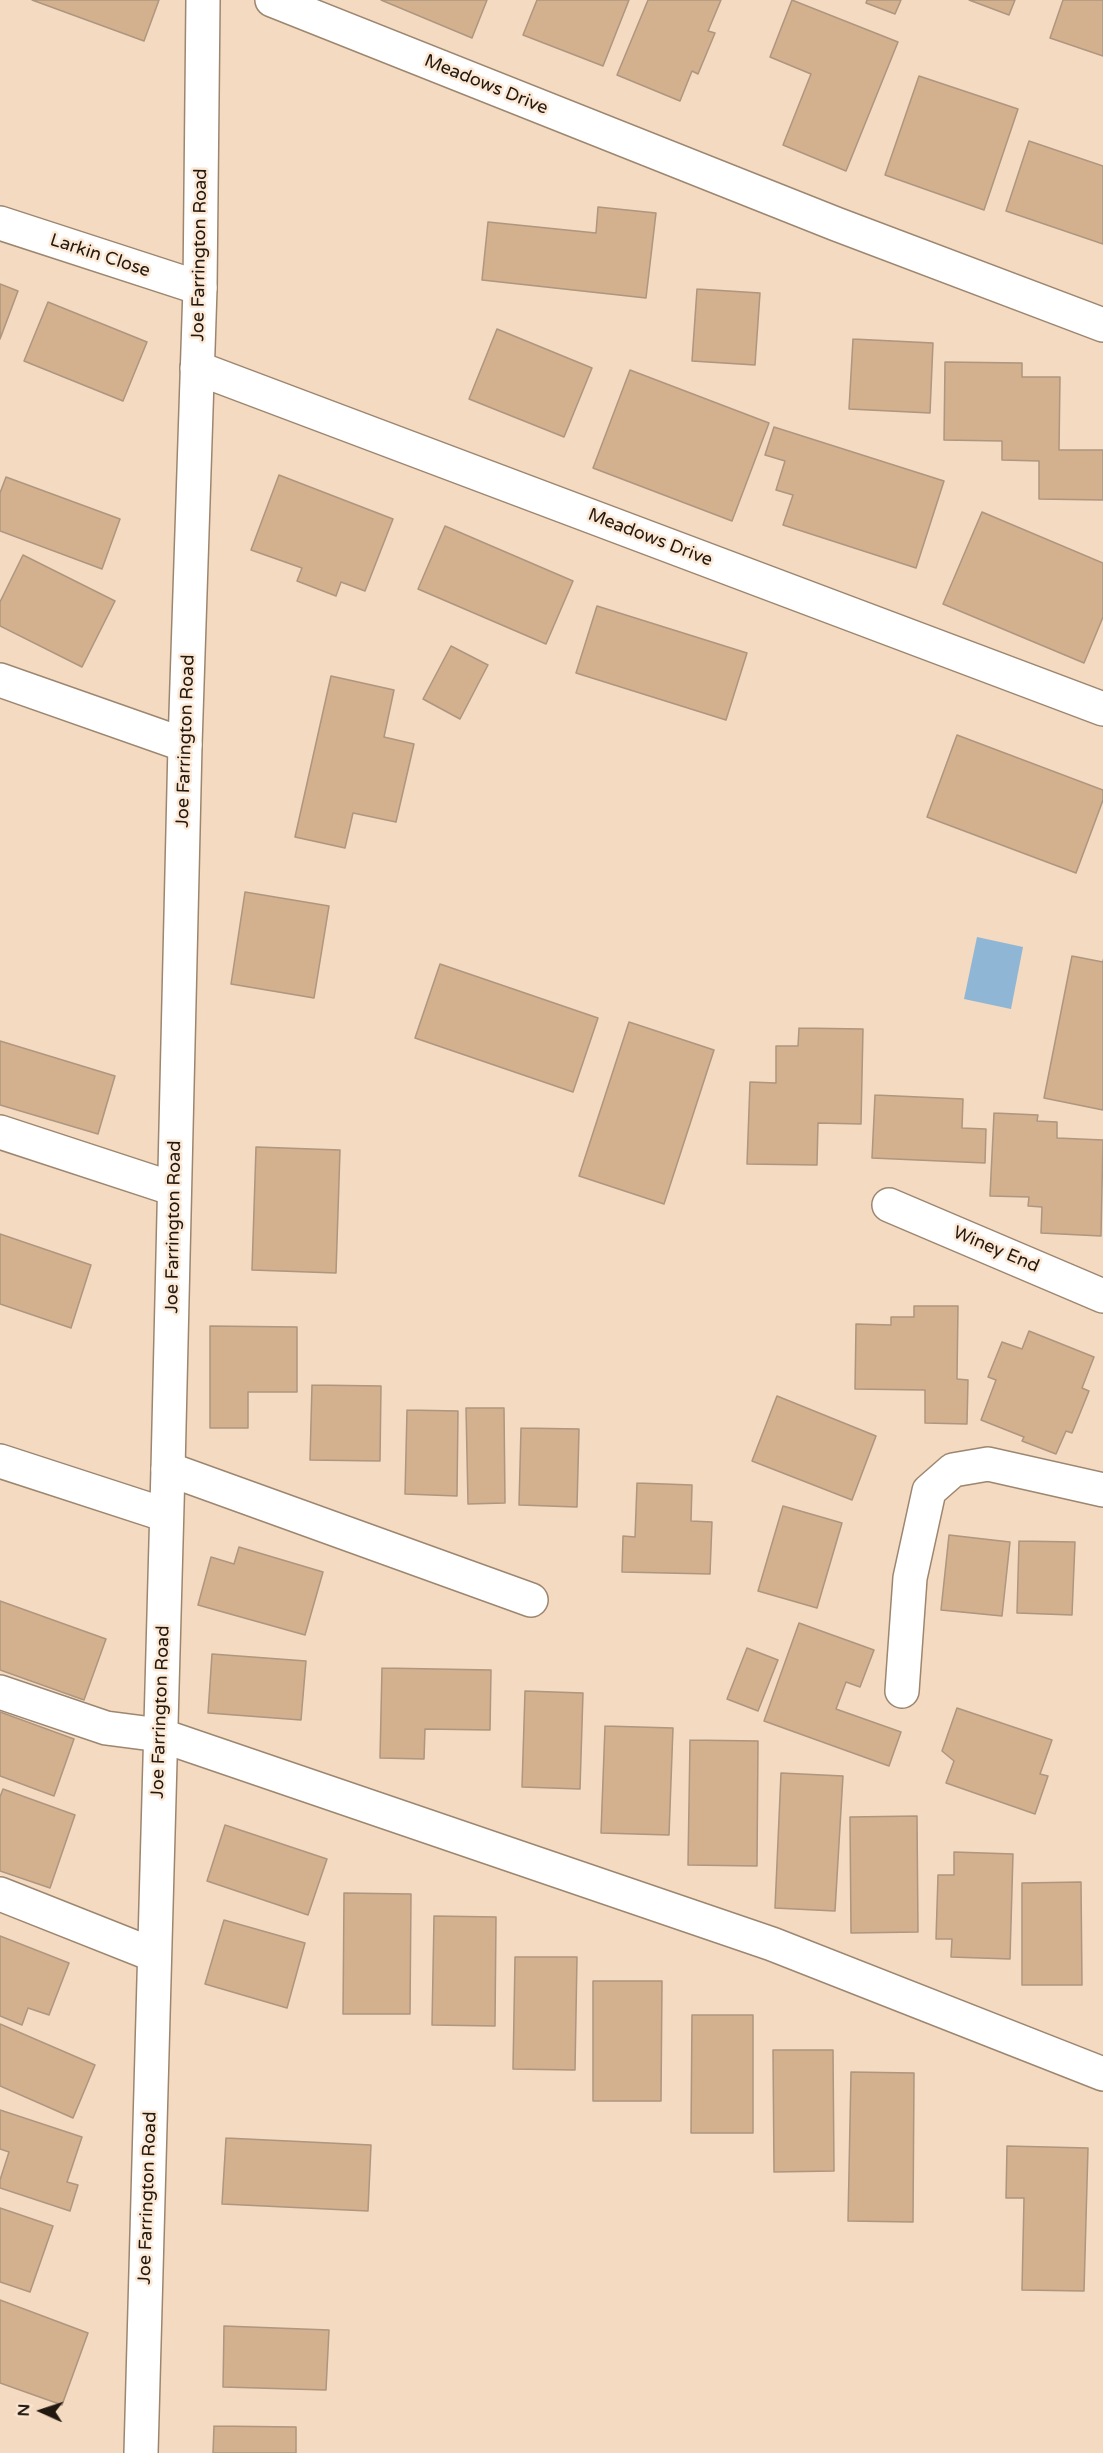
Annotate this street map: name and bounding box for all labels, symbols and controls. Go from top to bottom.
street label: Meadows Drive [421,50,551,120]
street label: Joe Farrington Road [188,168,212,342]
street label: Larkin Close [47,230,153,282]
street label: Meadows Drive [585,504,715,572]
street label: Joe Farrington Road [172,654,200,828]
street label: Joe Farrington Road [162,1140,186,1314]
street label: Winey End [950,1222,1042,1278]
street label: Joe Farrington Road [147,1625,175,1799]
street label: Joe Farrington Road [134,2111,162,2285]
north arrow [12,2381,72,2441]
text: N [14,2403,34,2417]

